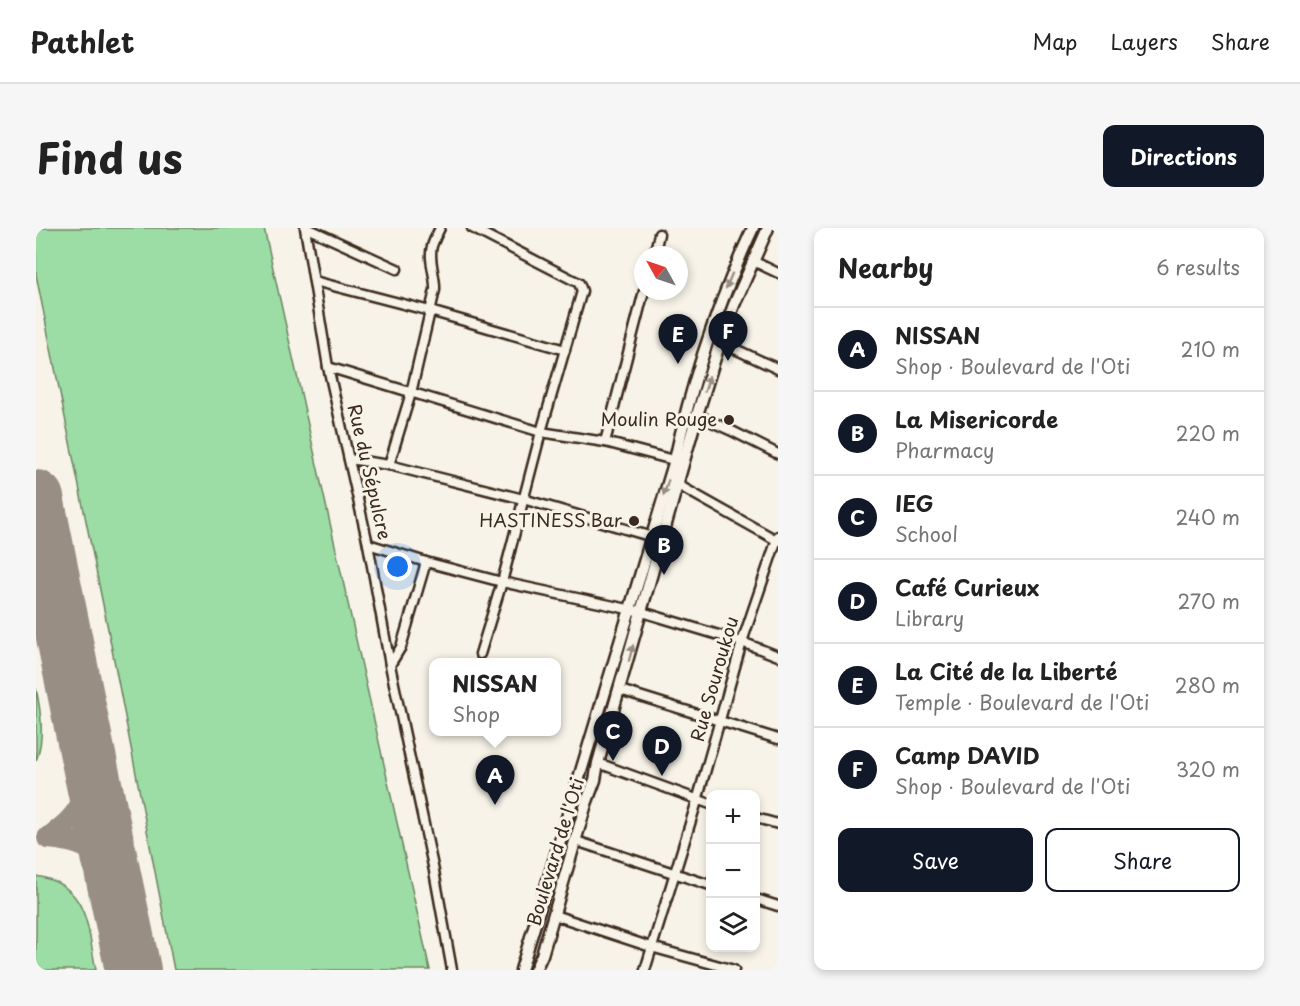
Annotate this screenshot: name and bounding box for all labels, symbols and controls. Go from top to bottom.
text: Pathlet [30,20,134,63]
text: Map [1033,25,1077,57]
text: Layers [1110,25,1178,57]
text: Share [1211,25,1270,57]
text: Find us [36,125,183,188]
button: Directions [1103,125,1264,187]
north arrow [634,246,688,300]
text: Nearby [838,248,933,287]
text: 6 results [1156,252,1240,282]
one-way arrow [724,273,734,291]
pin: F [708,312,748,361]
pin: E [658,314,698,364]
text: NISSAN [895,318,981,351]
text: A [850,334,865,364]
text: 210 m [1181,334,1240,364]
text: Shop · Boulevard de l'Oti [895,351,1131,381]
one-way arrow [703,375,712,393]
street label: Rue du Sépulcre [342,401,399,542]
text: La Misericorde [895,402,1058,435]
place label: Moulin Rouge [601,405,717,432]
marker: Moulin Rouge [722,413,736,427]
text: B [851,418,864,448]
text: 220 m [1176,418,1240,448]
text: Pharmacy [895,435,995,465]
one-way arrow [661,479,670,497]
text: IEG [895,486,934,519]
text: C [850,502,865,532]
text: 240 m [1175,502,1240,532]
place label: HASTINESS Bar [479,506,623,533]
marker: HASTINESS Bar [627,514,641,528]
text: School [895,519,958,549]
pin: B [644,526,684,575]
your location [383,552,412,581]
text: Café Curieux [895,570,1039,603]
text: D [850,586,865,616]
text: 270 m [1177,586,1240,616]
text: Library [895,603,964,633]
street label: Rue Souroukou [683,613,744,744]
one-way arrow [626,644,636,662]
text: La Cité de la Liberté [895,654,1118,687]
popup [429,658,561,736]
text: NISSAN [452,666,538,699]
text: E [851,670,864,700]
text: 280 m [1175,670,1240,700]
text: Temple · Boulevard de l'Oti [895,687,1149,717]
text: Shop [452,699,500,729]
pin: C [594,712,632,761]
pin: D [642,726,682,776]
text: Camp DAVID [895,738,1040,771]
text: F [852,754,863,784]
text: 320 m [1176,754,1240,784]
pin: A [476,756,514,805]
text: Shop · Boulevard de l'Oti [895,771,1131,801]
street label: Boulevard de l'Oti [519,774,590,929]
map controls [706,790,760,952]
button: + [706,790,760,844]
button: Save [838,828,1033,892]
button: Share [1045,828,1240,892]
button: − [706,844,760,898]
button: layers [706,898,760,952]

